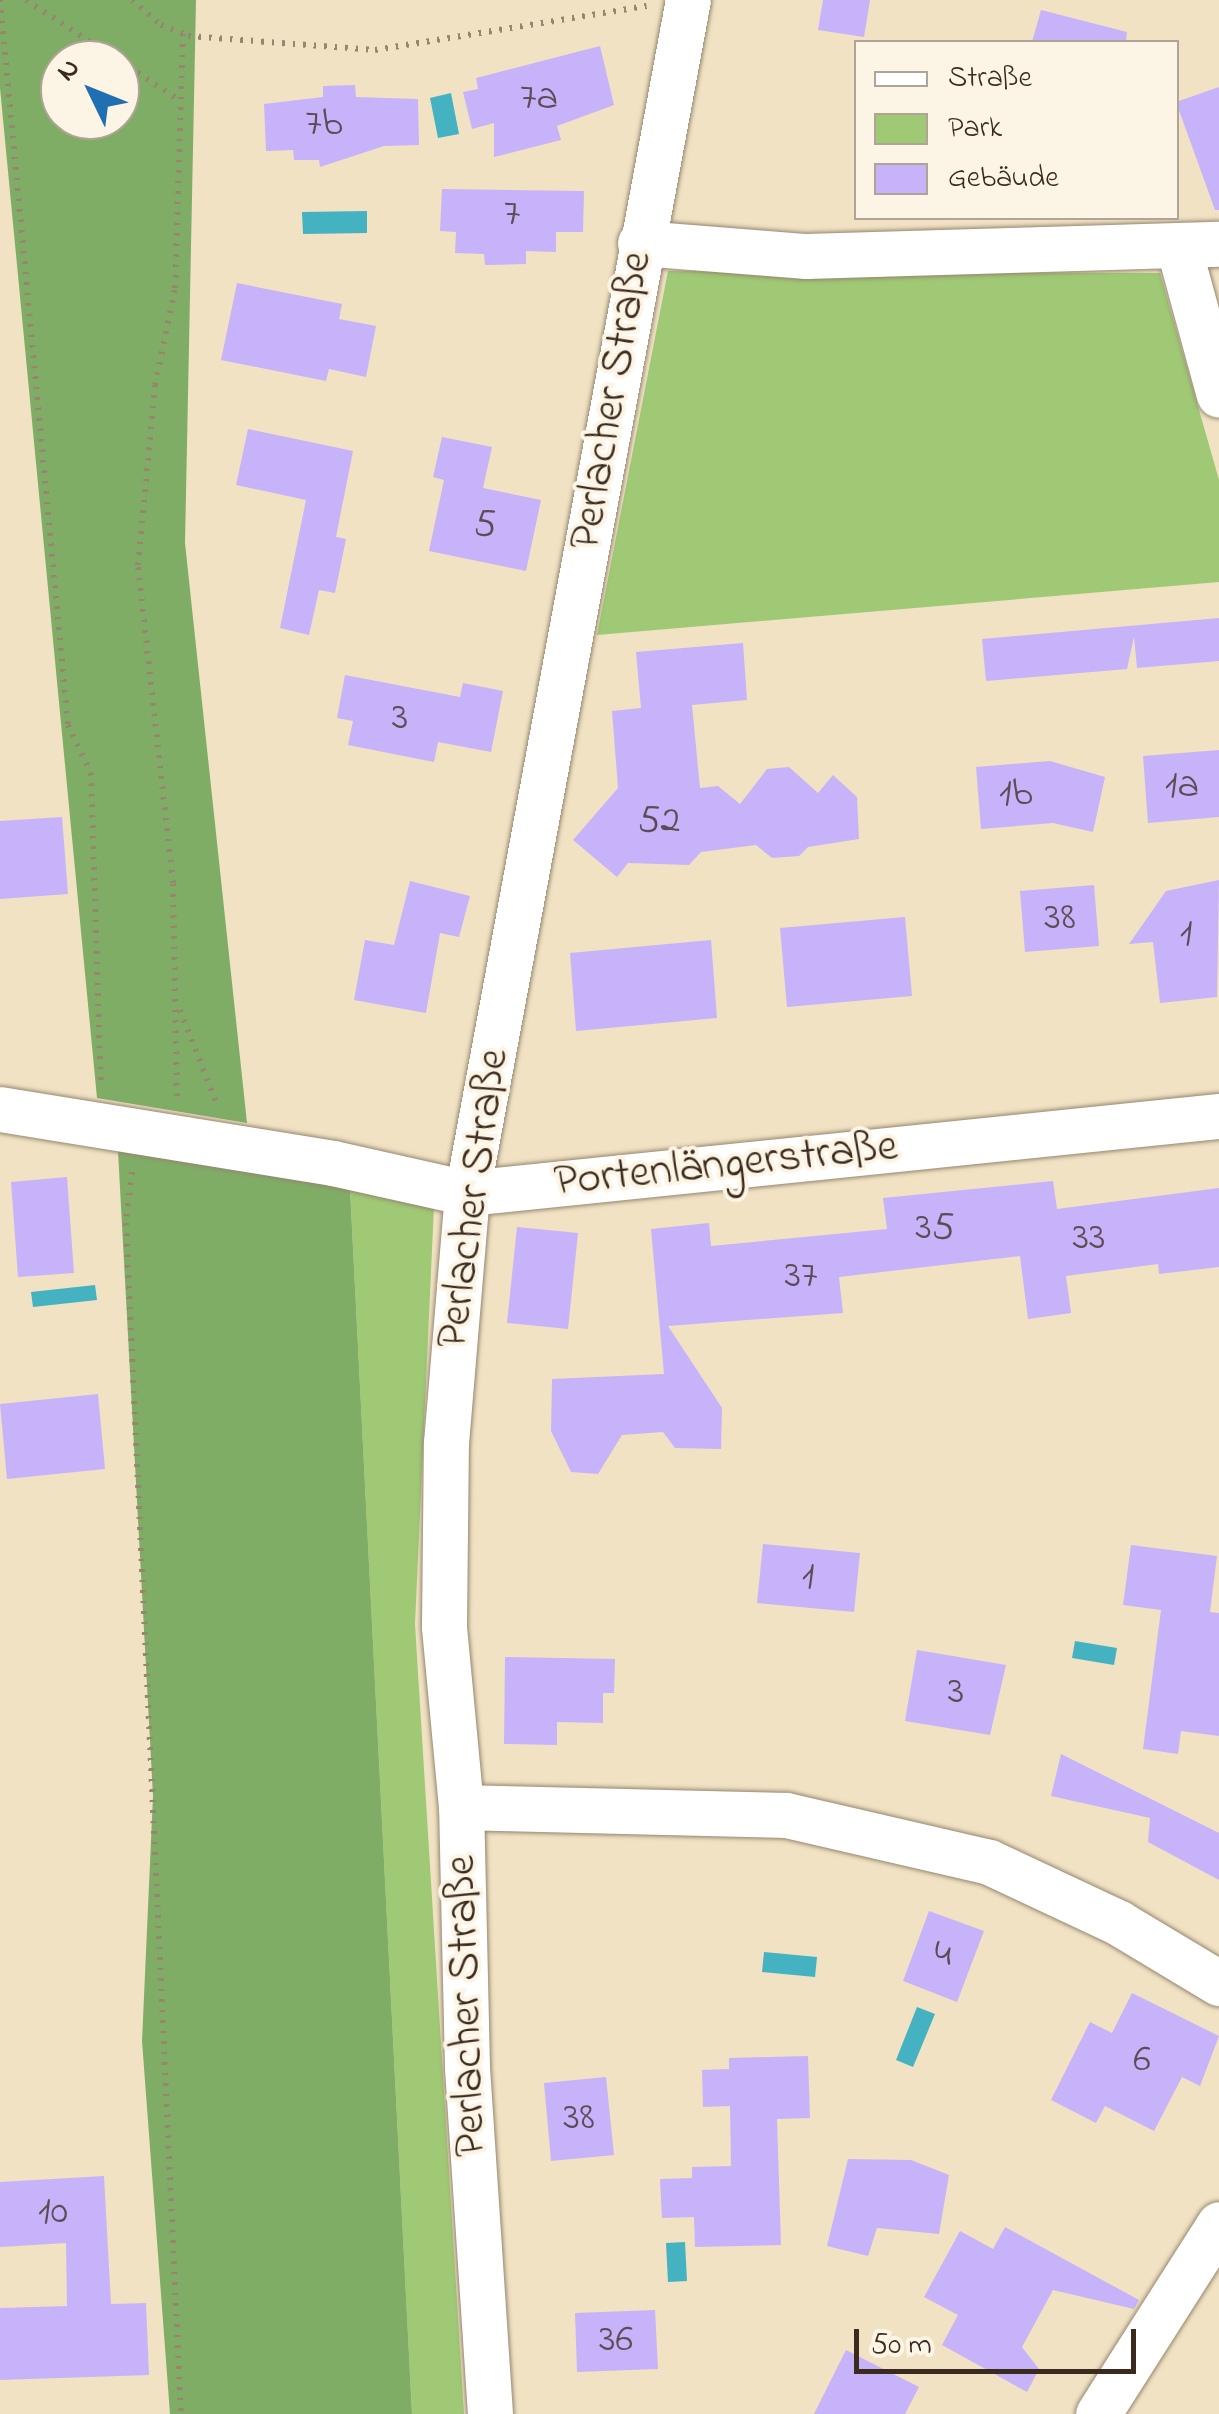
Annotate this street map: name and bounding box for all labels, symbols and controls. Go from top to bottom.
north arrow [40,40,140,140]
legend [854,40,1179,220]
text: N [48,50,91,91]
text: Straße [948,57,1032,101]
house number: 7a [520,75,558,123]
house number: 7b [305,101,343,149]
text: Park [948,107,1002,151]
text: Gebäude [948,157,1059,201]
house number: 7 [504,191,520,239]
street label: Perlacher Straße [560,248,666,554]
house number: 5 [474,502,496,550]
house number: 3 [392,695,408,743]
house number: 1a [1165,763,1199,811]
house number: 1b [999,771,1033,819]
house number: 52 [638,798,680,846]
house number: 38 [1044,895,1076,943]
house number: 1 [1180,911,1192,959]
street label: Perlacher Straße [427,1046,523,1352]
street label: Portenlängerstraße [552,1121,900,1211]
house number: 35 [915,1205,955,1253]
house number: 33 [1072,1215,1106,1263]
house number: 37 [785,1253,817,1301]
house number: 1 [802,1554,814,1602]
house number: 3 [948,1669,964,1717]
street label: Perlacher Straße [436,1854,500,2158]
house number: 4 [935,1932,951,1980]
house number: 6 [1133,2037,1151,2085]
house number: 38 [563,2095,595,2143]
house number: 10 [38,2189,68,2237]
scale bar [859,2309,1142,2371]
house number: 36 [599,2317,633,2365]
text: 50 m [871,2324,932,2368]

